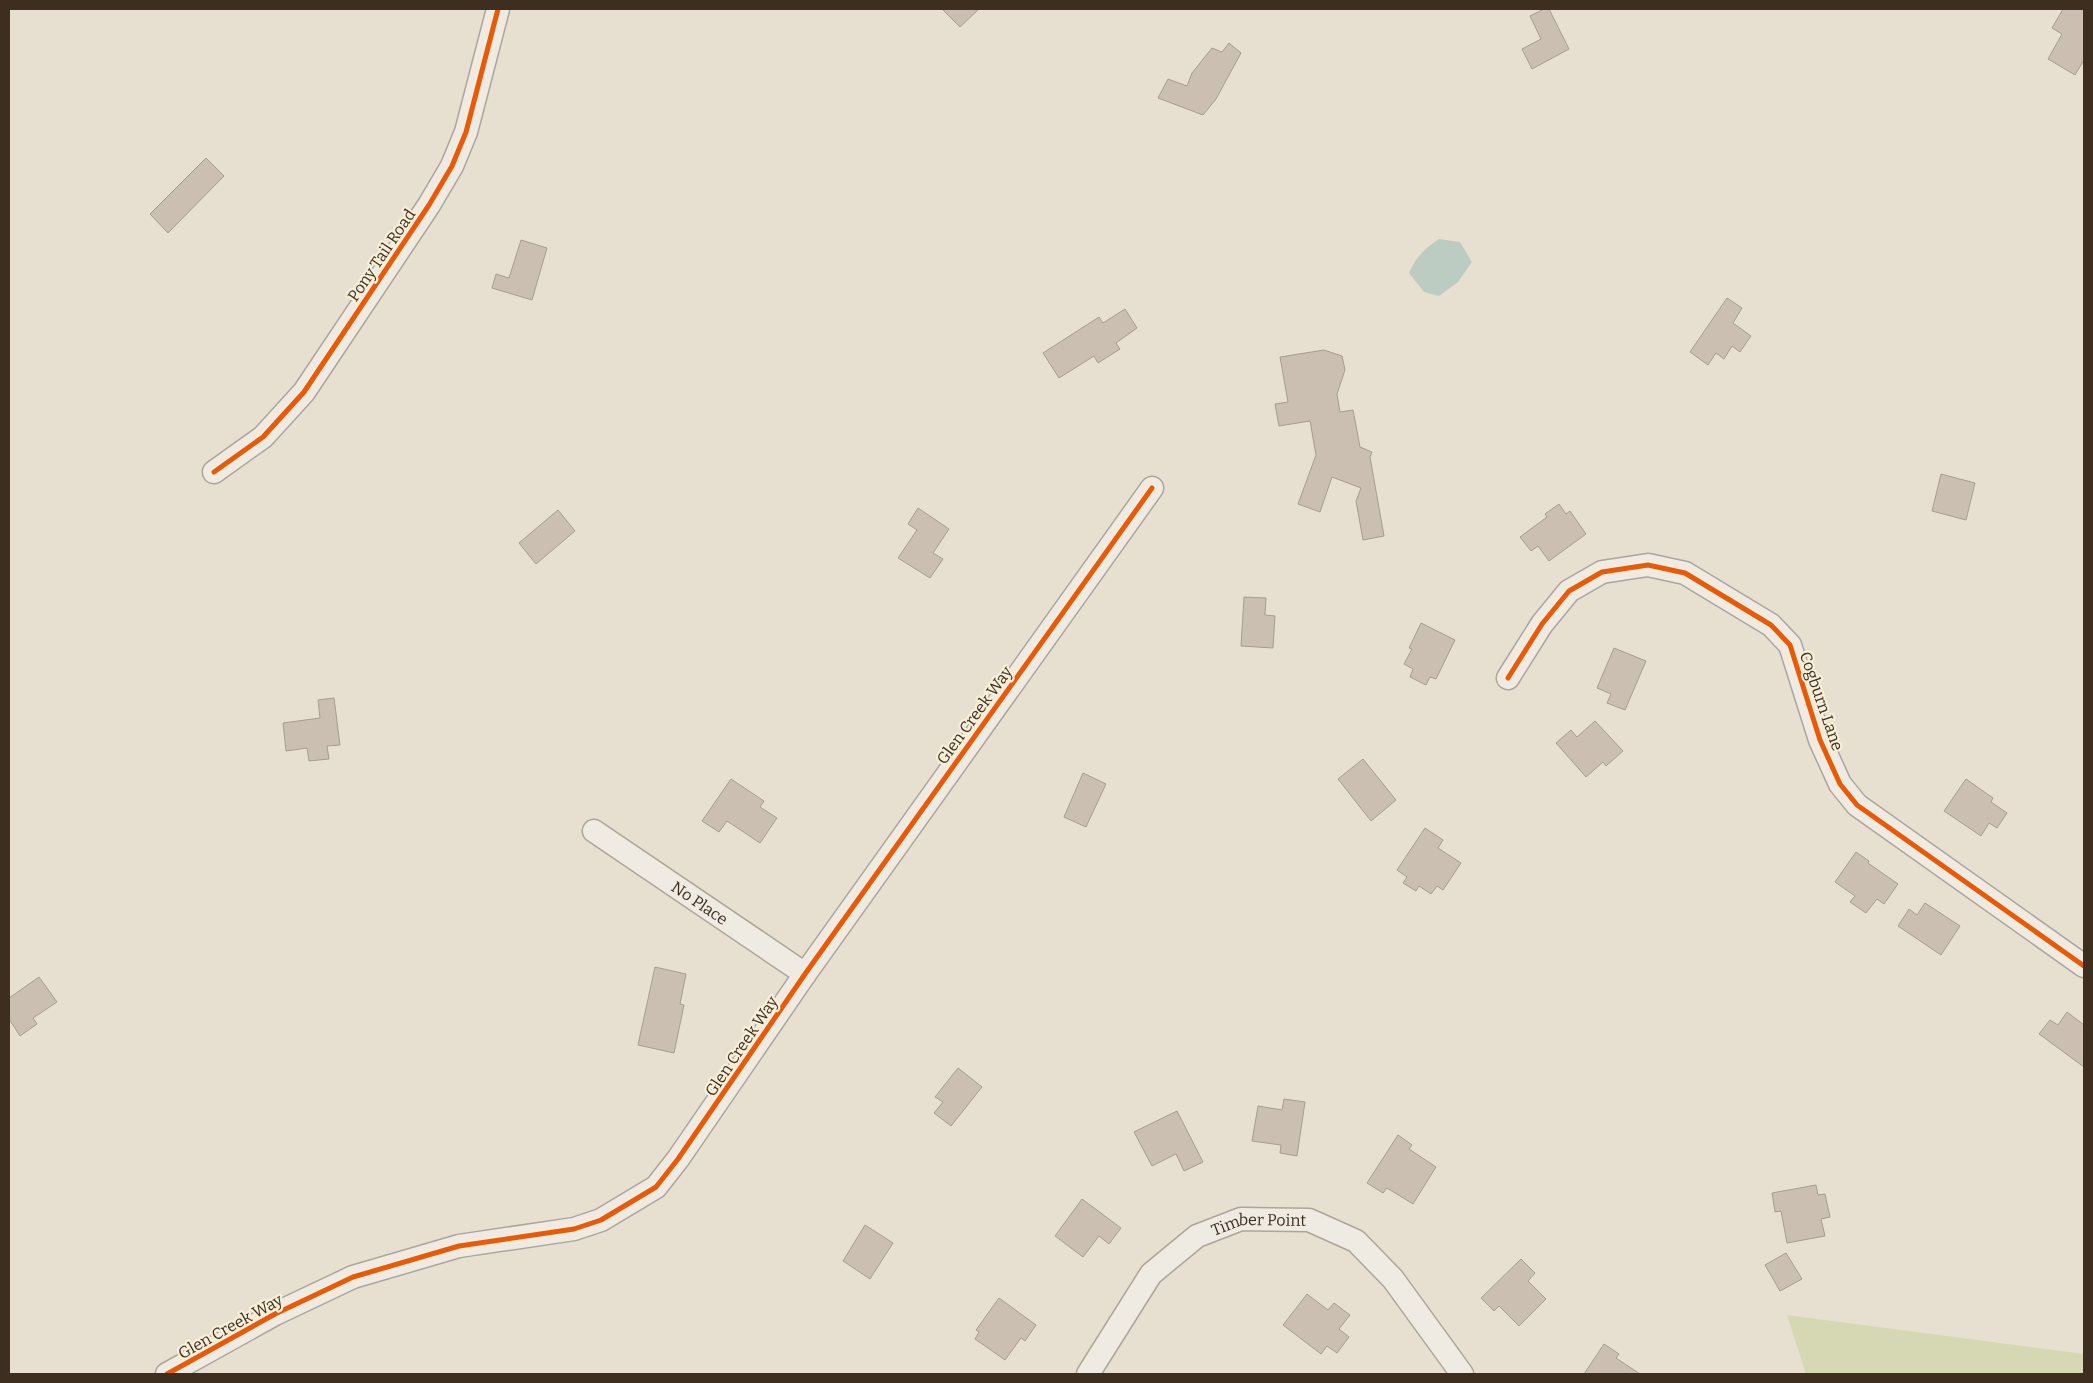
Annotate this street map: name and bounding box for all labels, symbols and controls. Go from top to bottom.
street label: Pony Tail Road [344,205,420,305]
street label: Cogburn Lane [1796,649,1847,753]
street label: Glen Creek Way [933,662,1017,768]
street label: No Place [668,877,731,929]
street label: Glen Creek Way [701,992,782,1100]
street label: Timber Point [1209,1210,1307,1240]
street label: Glen Creek Way [175,1290,286,1363]

